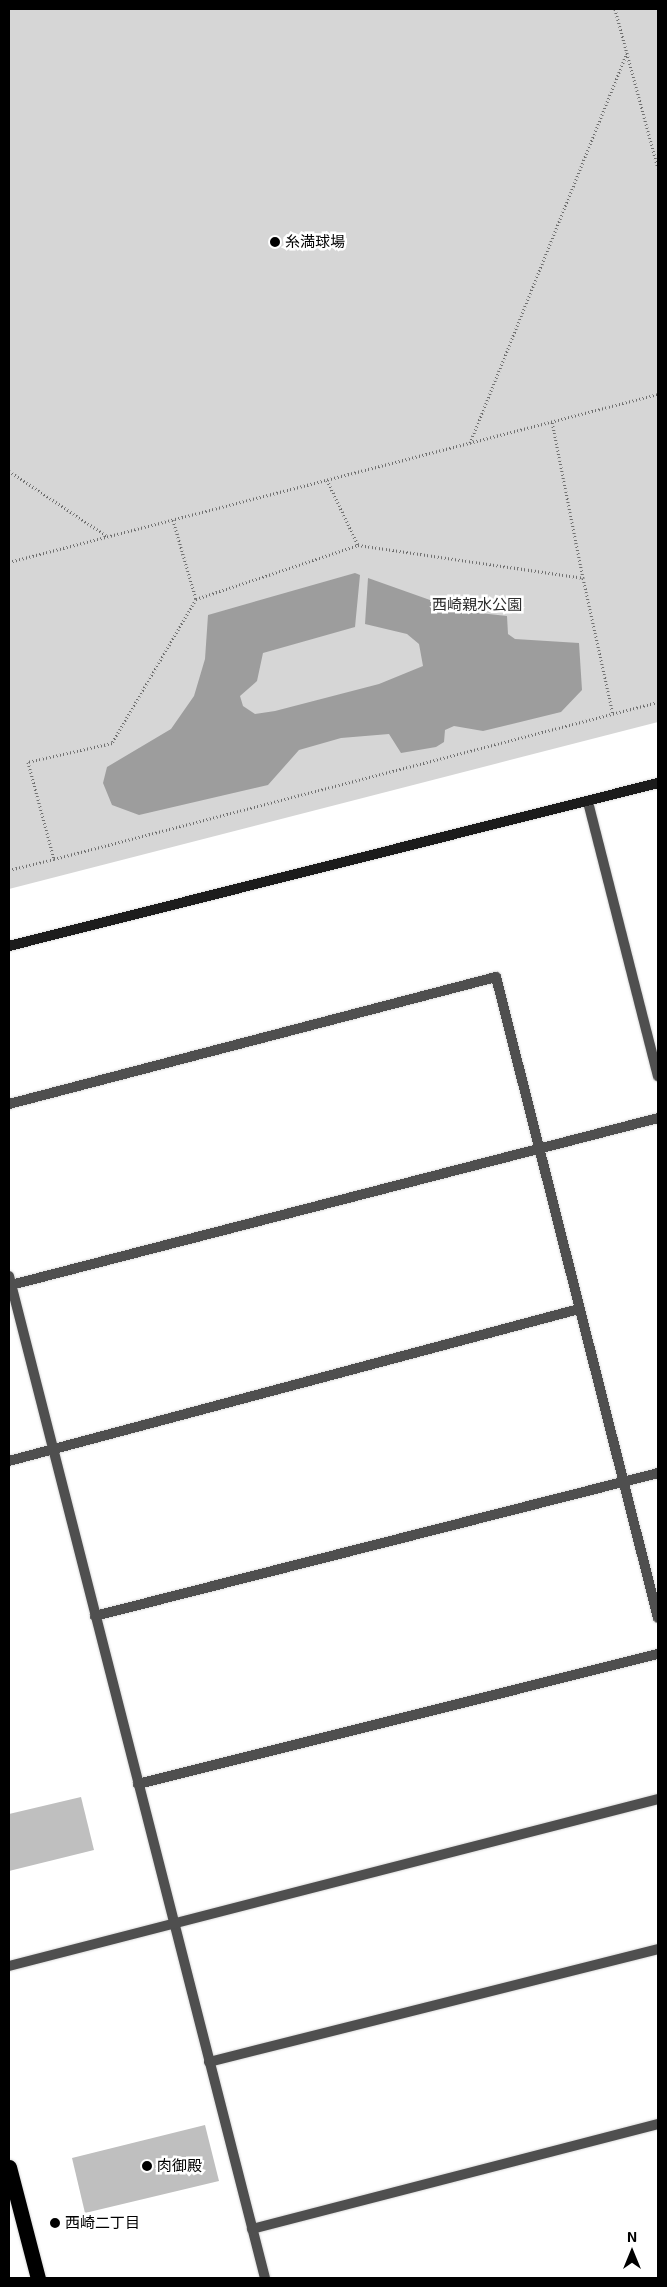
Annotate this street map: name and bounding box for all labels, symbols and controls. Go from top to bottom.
place label: 糸満球場 [285,233,345,251]
marker: 糸満球場 [269,236,281,248]
park label: 西崎親水公園 [432,596,522,614]
place label: 肉御殿 [157,2157,202,2175]
marker: 肉御殿 [141,2160,153,2172]
place label: 西崎二丁目 [65,2214,140,2232]
marker: 西崎二丁目 [49,2217,61,2229]
north arrow [607,2227,657,2277]
text: N [627,2228,637,2245]

